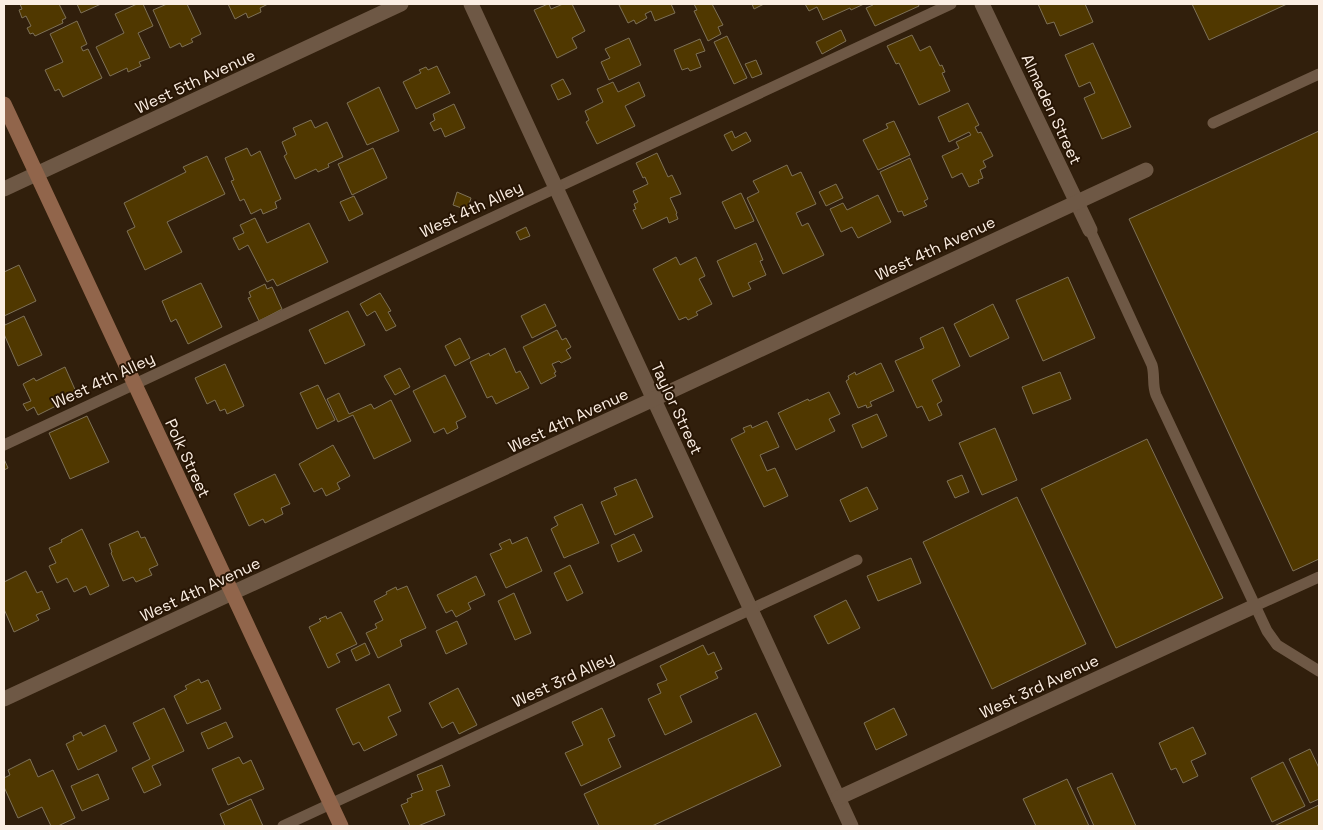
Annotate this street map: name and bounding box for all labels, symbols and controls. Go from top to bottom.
street label: West 5th Avenue [132,44,259,118]
street label: Almaden Street [1017,51,1086,168]
street label: West 4th Alley [416,176,526,242]
street label: West 4th Avenue [872,211,999,286]
street label: West 4th Alley [48,347,158,413]
street label: Taylor Street [646,359,707,458]
street label: West 4th Avenue [505,383,632,458]
street label: Polk Street [160,415,215,501]
street label: West 4th Avenue [137,552,264,627]
street label: West 3rd Alley [509,647,617,712]
street label: West 3rd Avenue [976,650,1102,723]

